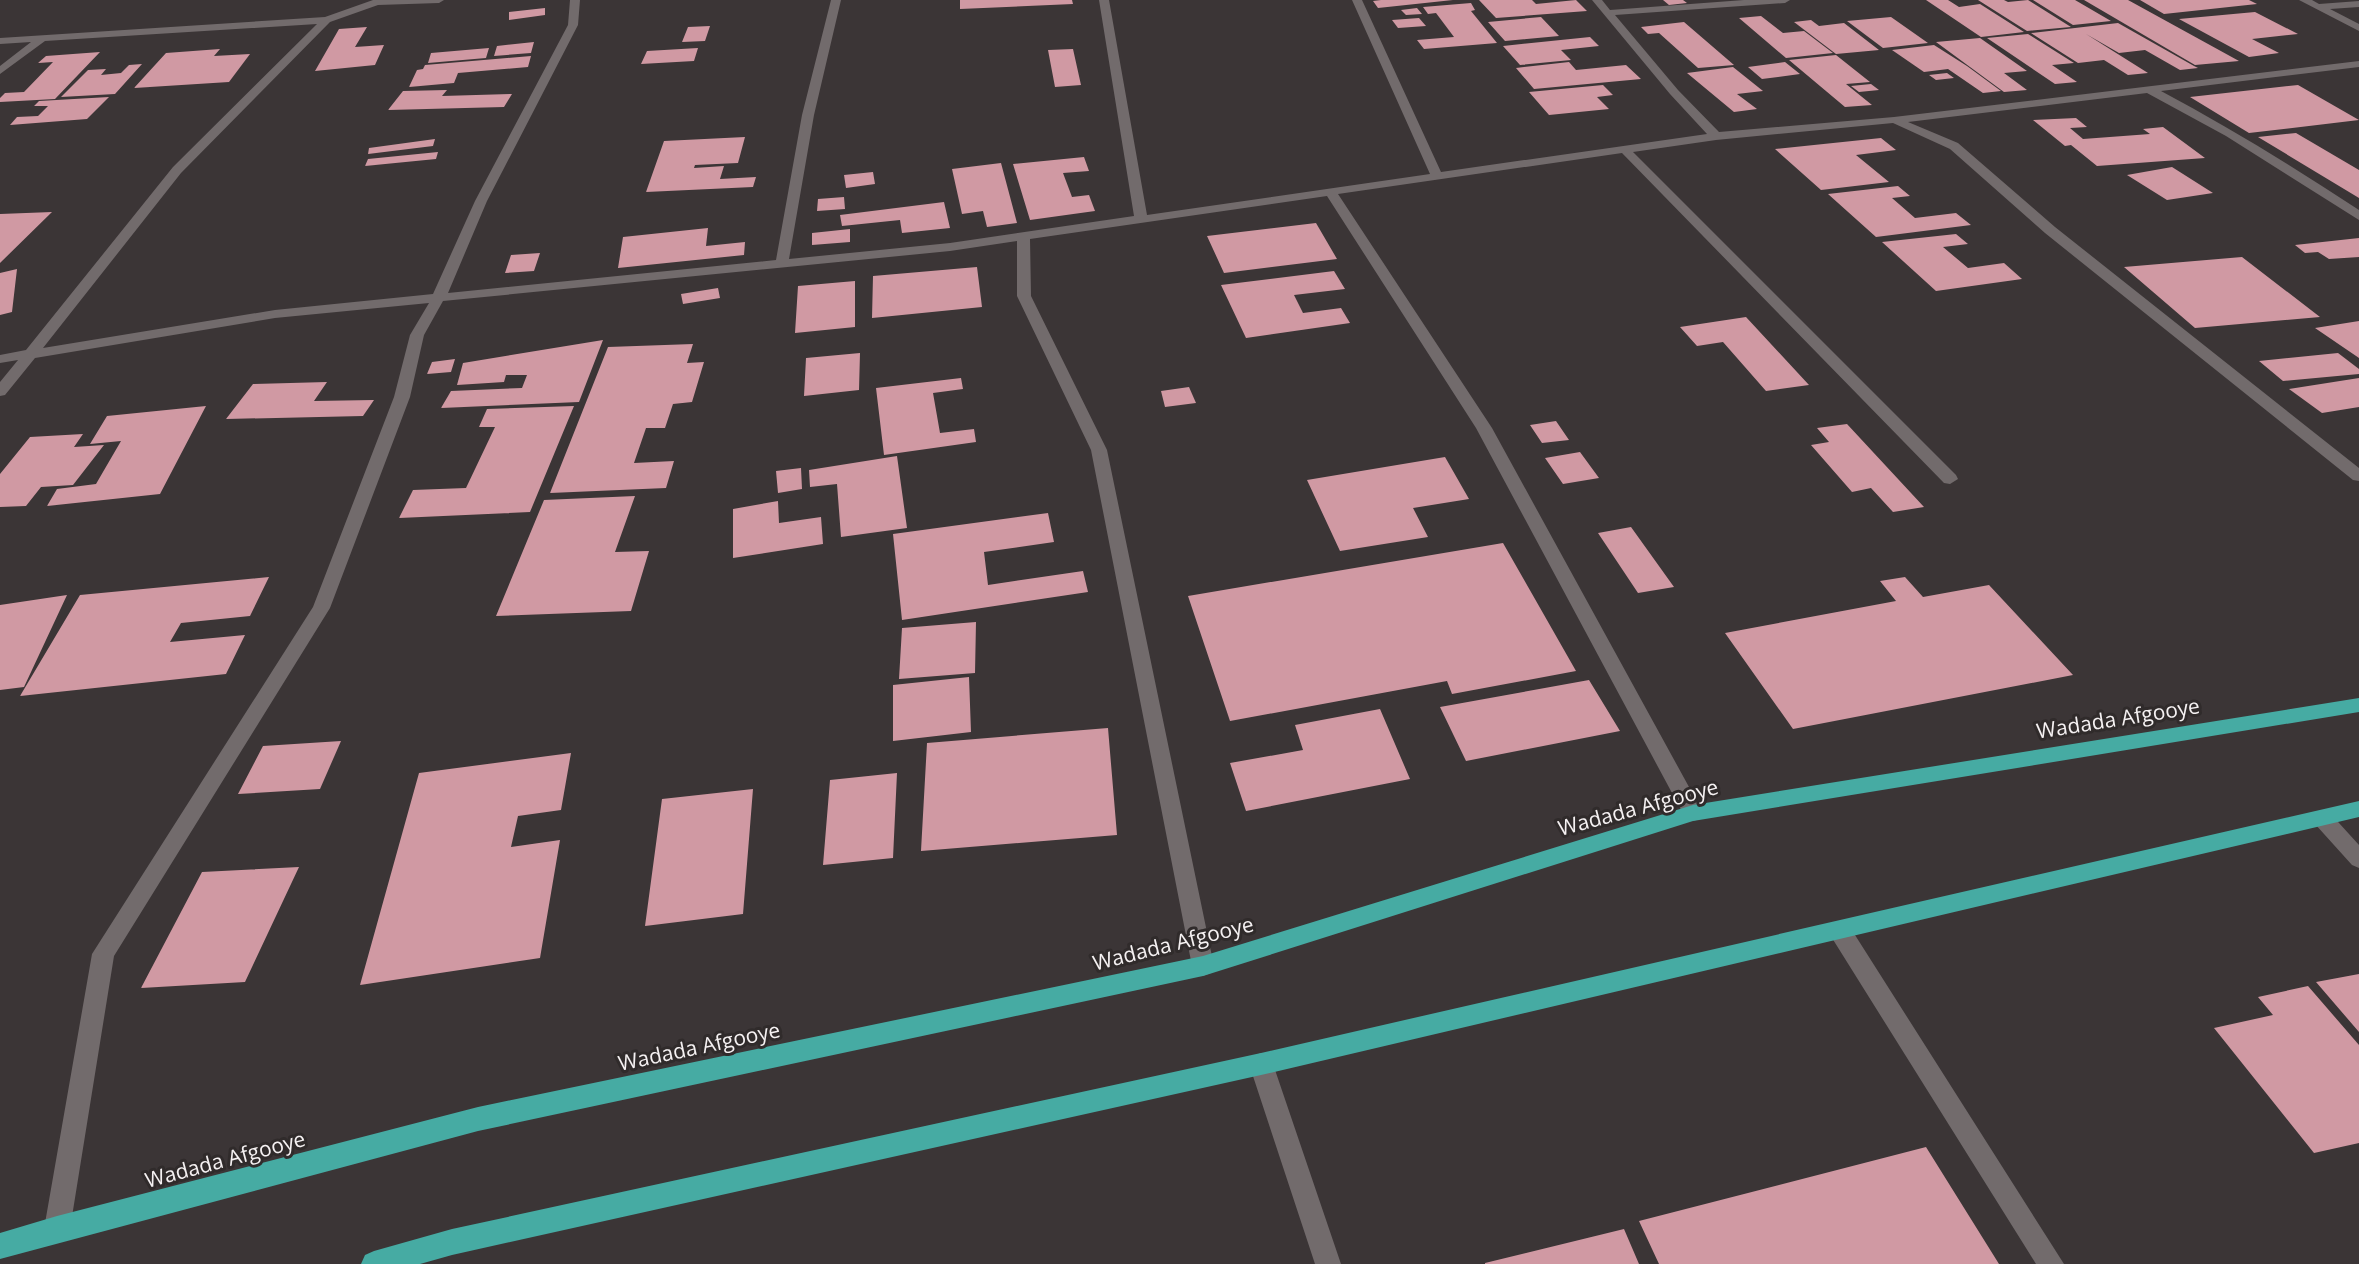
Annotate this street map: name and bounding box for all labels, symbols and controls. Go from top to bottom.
street label: Wadada Afgooye [2034,691,2202,745]
street label: Wadada Afgooye [1555,772,1721,842]
street label: Wadada Afgooye [1090,909,1256,977]
street label: Wadada Afgooye [615,1015,783,1077]
street label: Wadada Afgooye [142,1124,308,1194]

